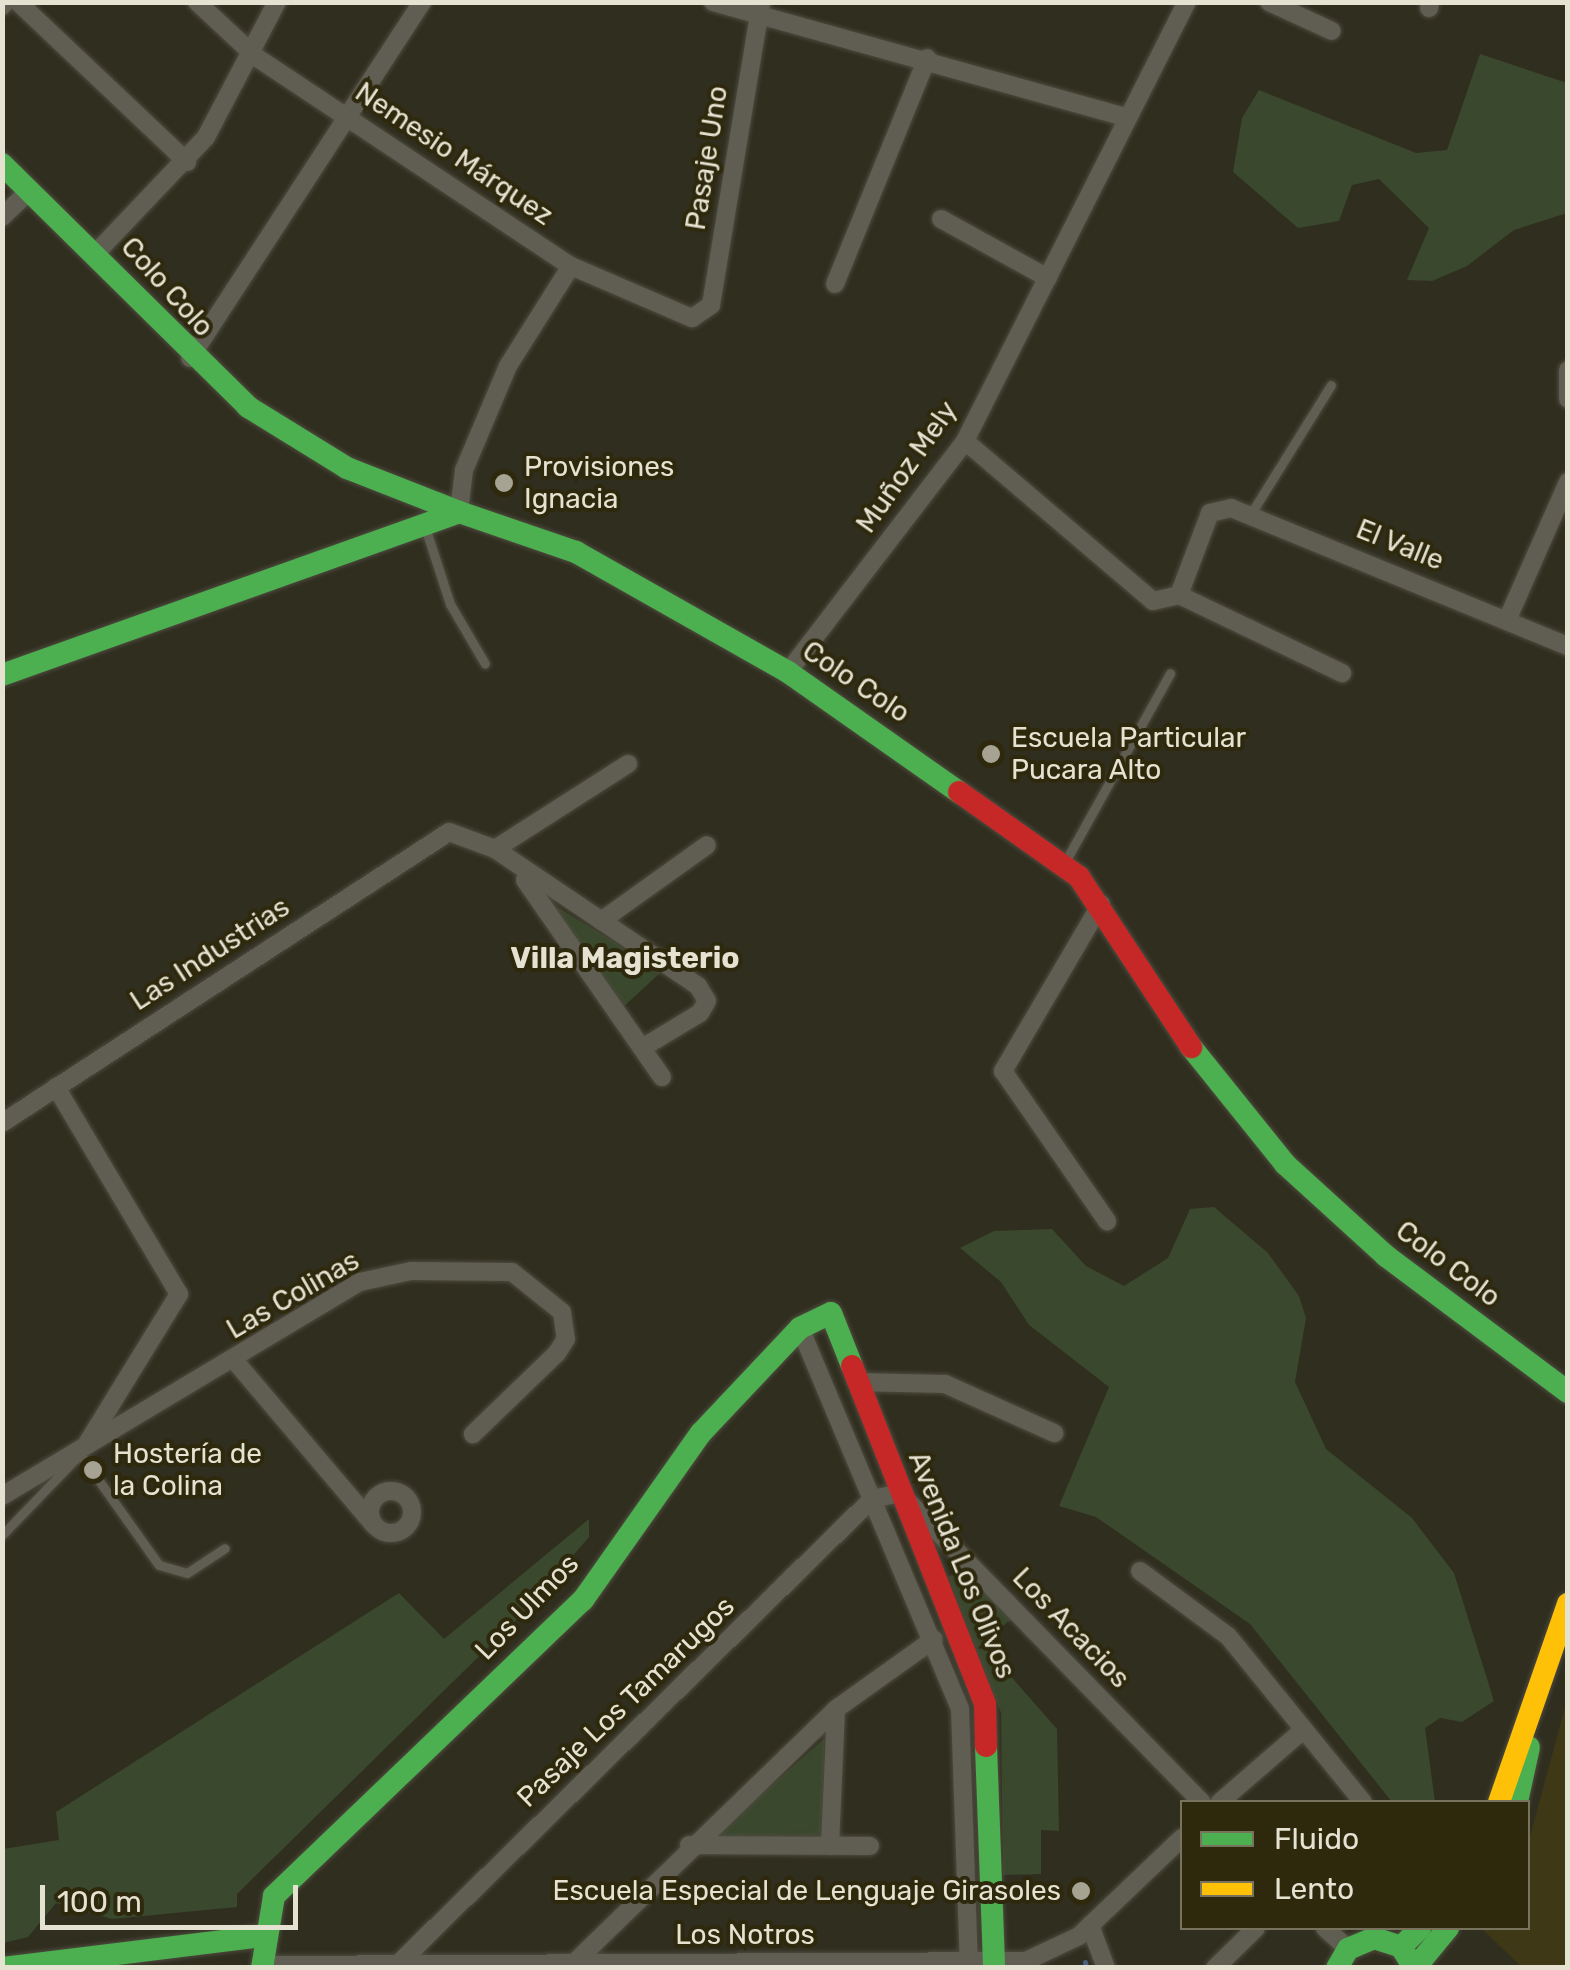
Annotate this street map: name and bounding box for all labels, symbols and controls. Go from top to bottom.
street label: Nemesio Márquez [349,75,559,233]
street label: Pasaje Uno [679,84,735,232]
street label: Colo Colo [114,230,220,344]
street label: Muñoz Mely [849,395,965,539]
place label: Provisiones Ignacia [524,450,674,516]
marker: Provisiones Ignacia [493,472,515,494]
street label: El Valle [1351,512,1449,578]
street label: Colo Colo [796,634,916,730]
place label: Escuela Particular Pucara Alto [1011,721,1246,787]
marker: Escuela Particular Pucara Alto [980,743,1002,765]
street label: Las Industrias [124,890,296,1018]
district label: Villa Magisterio [510,940,740,976]
street label: Colo Colo [1389,1214,1507,1314]
street label: Las Colinas [221,1244,365,1346]
place label: Hostería de la Colina [113,1437,262,1503]
street label: Avenida Los Olivos [901,1447,1023,1683]
marker: Hostería de la Colina [82,1459,104,1481]
street label: Los Ulmos [468,1547,586,1667]
street label: Los Acacios [1005,1561,1137,1695]
street label: Pasaje Los Tamarugos [510,1589,742,1815]
legend [1180,1800,1530,1930]
text: Fluido [1274,1821,1359,1857]
scale bar [45,1865,302,1927]
text: Lento [1274,1871,1354,1907]
place label: Escuela Especial de Lenguaje Girasoles [553,1874,1061,1908]
marker: Escuela Especial de Lenguaje Girasoles [1070,1880,1092,1902]
text: 100 m [57,1884,142,1920]
street label: Los Notros [675,1918,815,1952]

